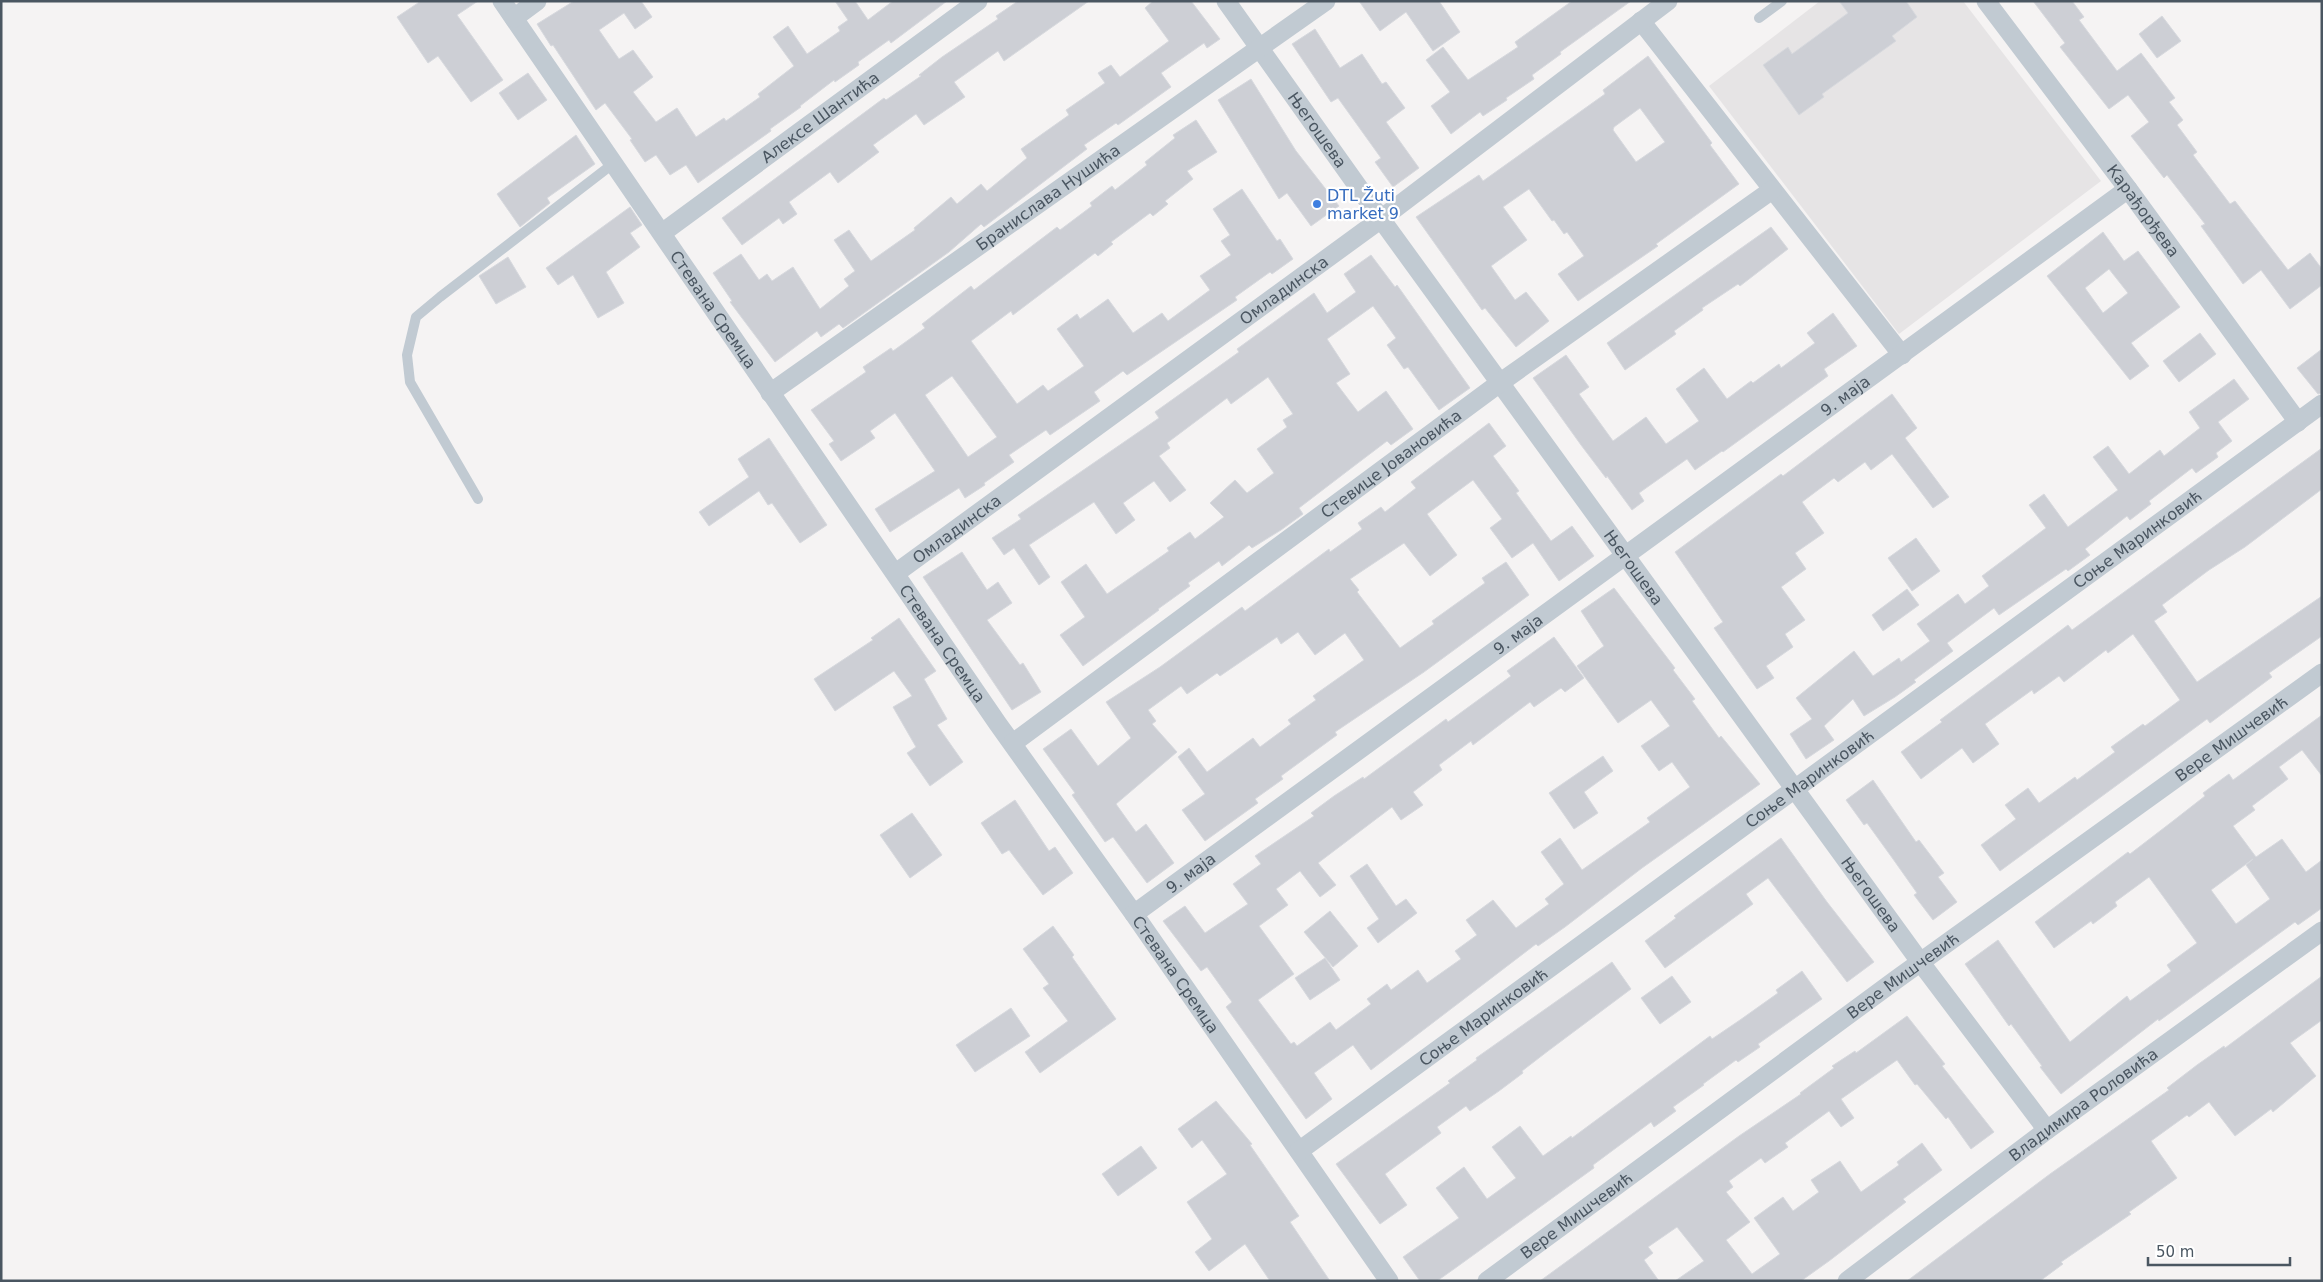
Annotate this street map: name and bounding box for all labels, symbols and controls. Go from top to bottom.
street label: Алексе Шантића [757,67,883,167]
street label: Његошева [1284,88,1351,171]
street label: Бранислава Нушића [972,140,1124,254]
street label: Карађорђева [2103,160,2184,260]
place label: DTL Žuti market 9 [1327,186,1399,223]
marker: DTL Žuti market 9 [1311,198,1323,210]
street label: Стевана Сремца [666,247,761,372]
street label: Омладинска [1236,251,1332,329]
street label: 9. маја [1817,371,1873,420]
street label: Стевице Јовановића [1317,405,1465,522]
street label: Соње Маринковић [2069,486,2205,592]
street label: Омладинска [909,490,1005,567]
street label: Његошева [1600,526,1668,609]
street label: Стевана Сремца [896,581,990,706]
street label: 9. маја [1489,610,1546,658]
street label: Вере Мишчевић [2171,691,2291,785]
street label: Соње Маринковић [1741,725,1877,832]
street label: 9. маја [1162,848,1219,897]
street label: Његошева [1838,853,1905,936]
street label: Стевана Сремца [1129,912,1223,1037]
street label: Вере Мишчевић [1843,928,1963,1022]
street label: Соње Маринковић [1415,963,1551,1070]
street label: Владимира Роловића [2005,1044,2161,1165]
street label: Вере Мишчевић [1517,1168,1636,1263]
scale bar [2148,1234,2290,1266]
text: 50 m [2156,1243,2194,1261]

